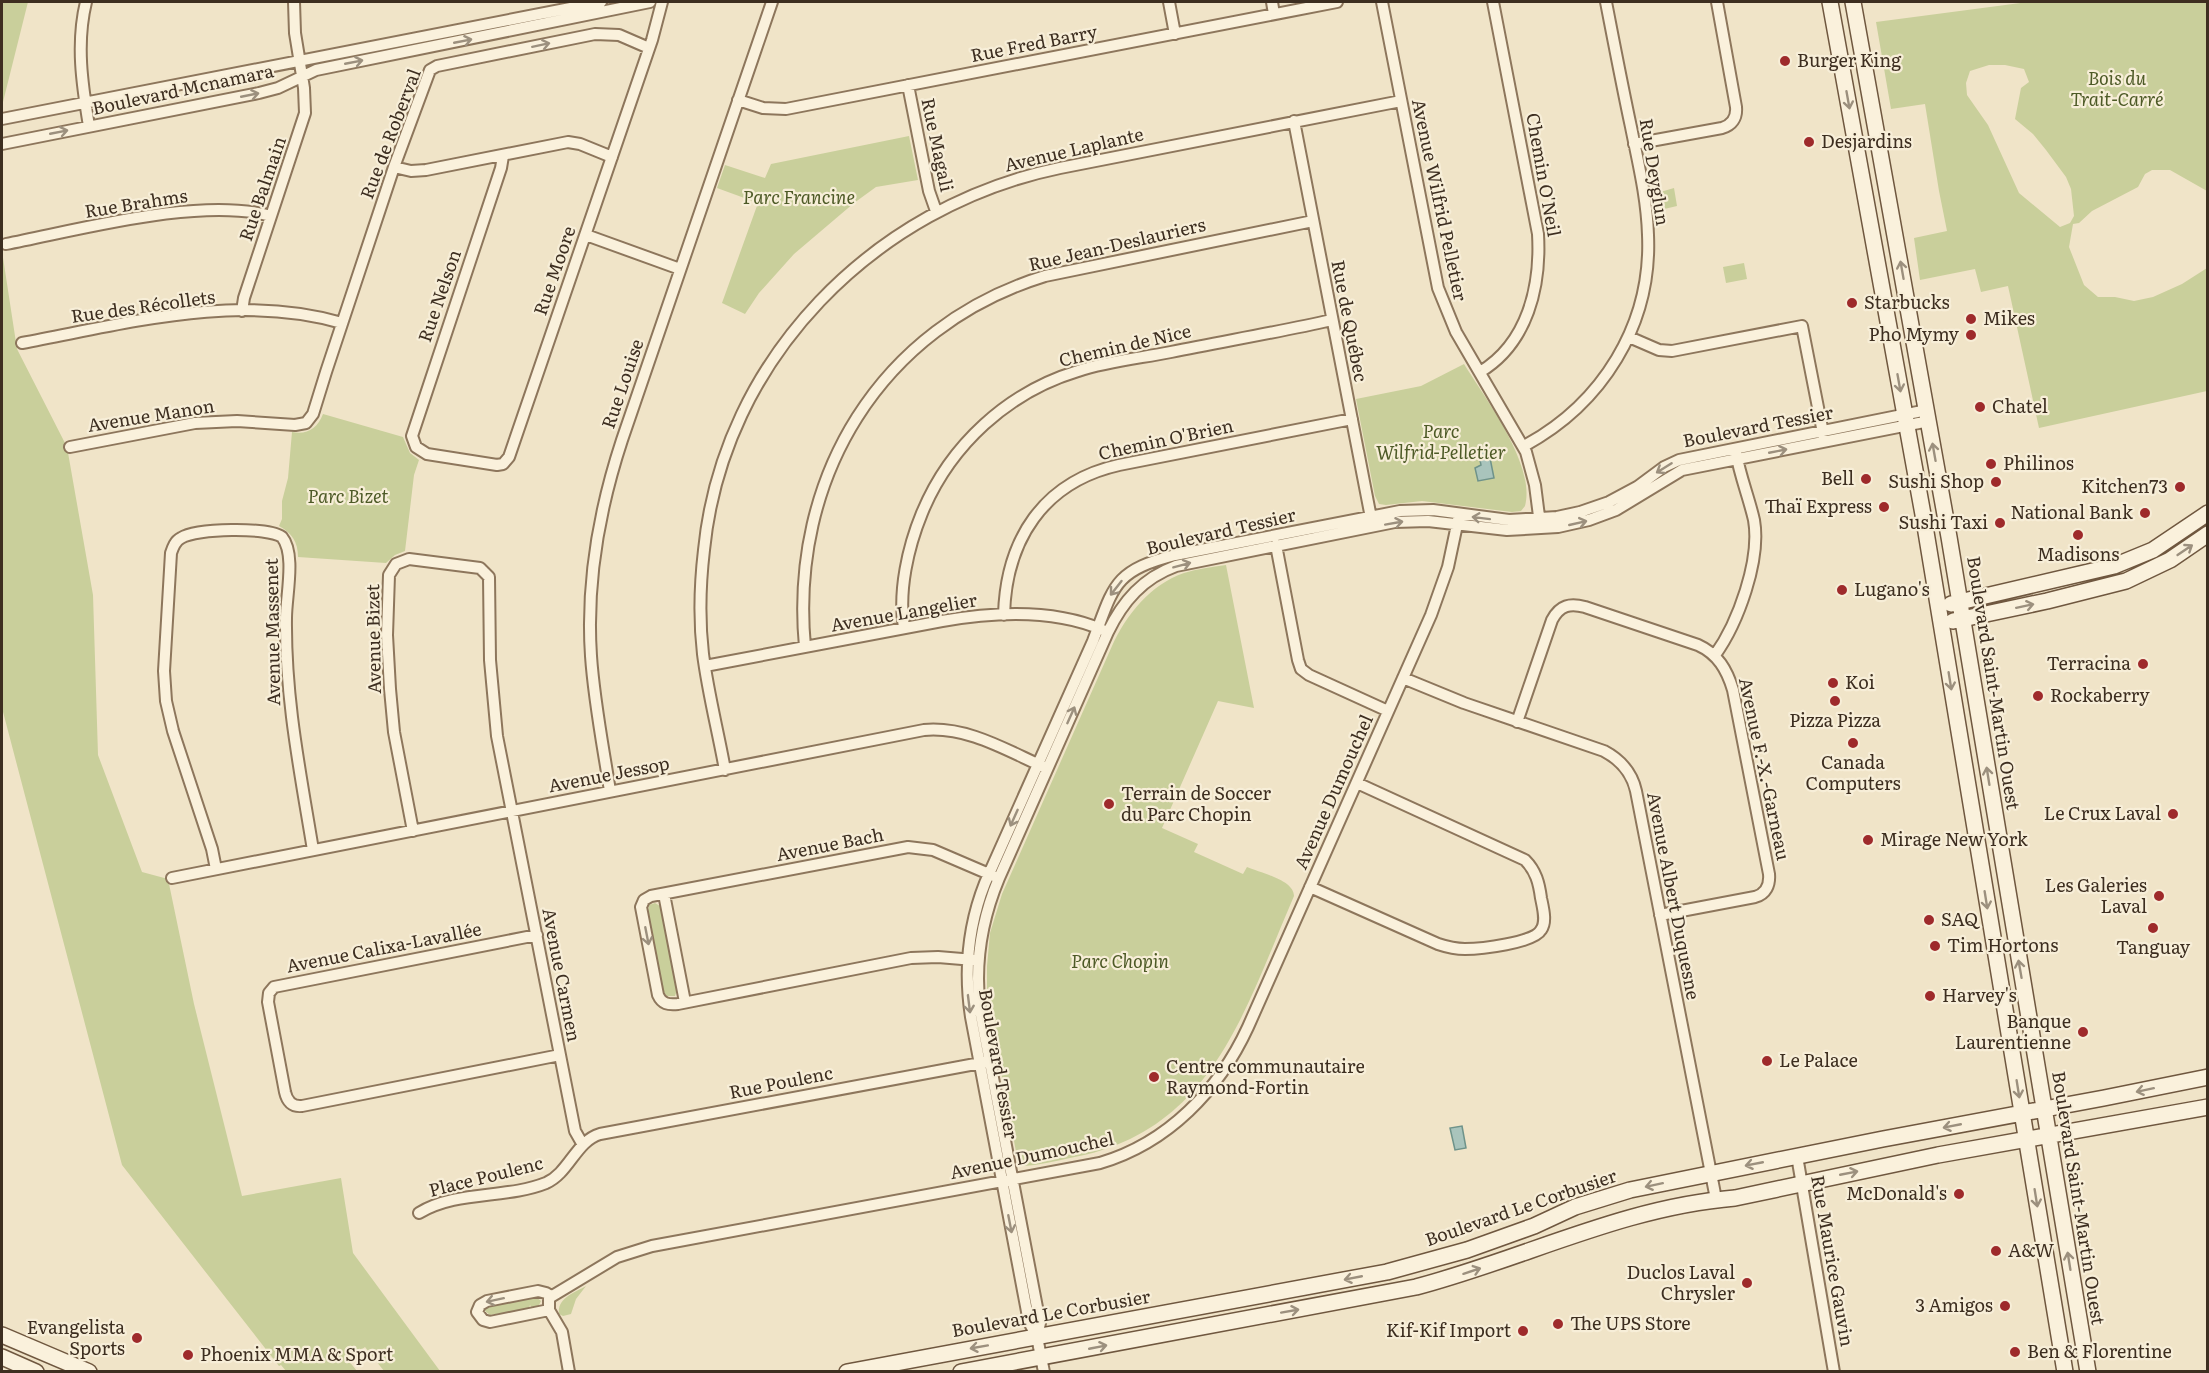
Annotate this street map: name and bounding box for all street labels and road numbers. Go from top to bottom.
street label: Rue Fred Barry [968,17,1100,68]
street label: Boulevard Mcnamara [89,56,276,121]
street label: Rue de Roberval [352,64,427,203]
street label: Rue Magali [915,95,962,194]
street label: Avenue Wilfrid Pelletier [1406,96,1475,304]
street label: Chemin O'Neil [1520,111,1569,239]
street label: Rue Deyglun [1634,116,1677,227]
street label: Avenue Laplante [1001,119,1146,178]
street label: Rue Balmain [231,132,292,245]
street label: Rue Brahms [82,181,189,224]
street label: Rue Jean-Deslauriers [1025,210,1208,277]
street label: Rue Moore [526,222,581,319]
street label: Rue Nelson [410,246,467,345]
street label: Rue de Québec [1325,258,1376,384]
street label: Rue des Récollets [69,282,217,329]
street label: Chemin de Nice [1056,316,1193,373]
street label: Rue Louise [594,335,650,432]
street label: Avenue Manon [85,391,216,438]
street label: Boulevard Tessier [1680,398,1836,453]
street label: Chemin O'Brien [1096,411,1236,466]
street label: Boulevard Tessier [1143,500,1298,561]
street label: Boulevard Saint-Martin Ouest [1961,554,2028,812]
street label: Avenue Massenet [257,557,286,706]
street label: Avenue Bizet [358,583,387,694]
street label: Avenue Langelier [828,585,980,638]
street label: Avenue F.-X.-Garneau [1733,675,1798,863]
street label: Avenue Dumouchel [1286,710,1379,873]
street label: Avenue Jessop [546,749,672,799]
street label: Avenue Albert Duquesne [1641,790,1708,1002]
street label: Avenue Bach [774,820,886,867]
street label: Avenue Carmen [536,906,589,1044]
street label: Avenue Calixa-Lavallée [284,914,484,979]
street label: Boulevard Tessier [973,986,1026,1142]
street label: Rue Poulenc [727,1058,835,1105]
street label: Boulevard Saint-Martin Ouest [2046,1069,2113,1327]
street label: Avenue Dumouchel [947,1124,1116,1185]
street label: Place Poulenc [426,1148,546,1203]
street label: Boulevard Le Corbusier [1421,1161,1620,1252]
street label: Rue Maurice Gauvin [1805,1173,1862,1349]
street label: Boulevard Le Corbusier [949,1282,1153,1343]

